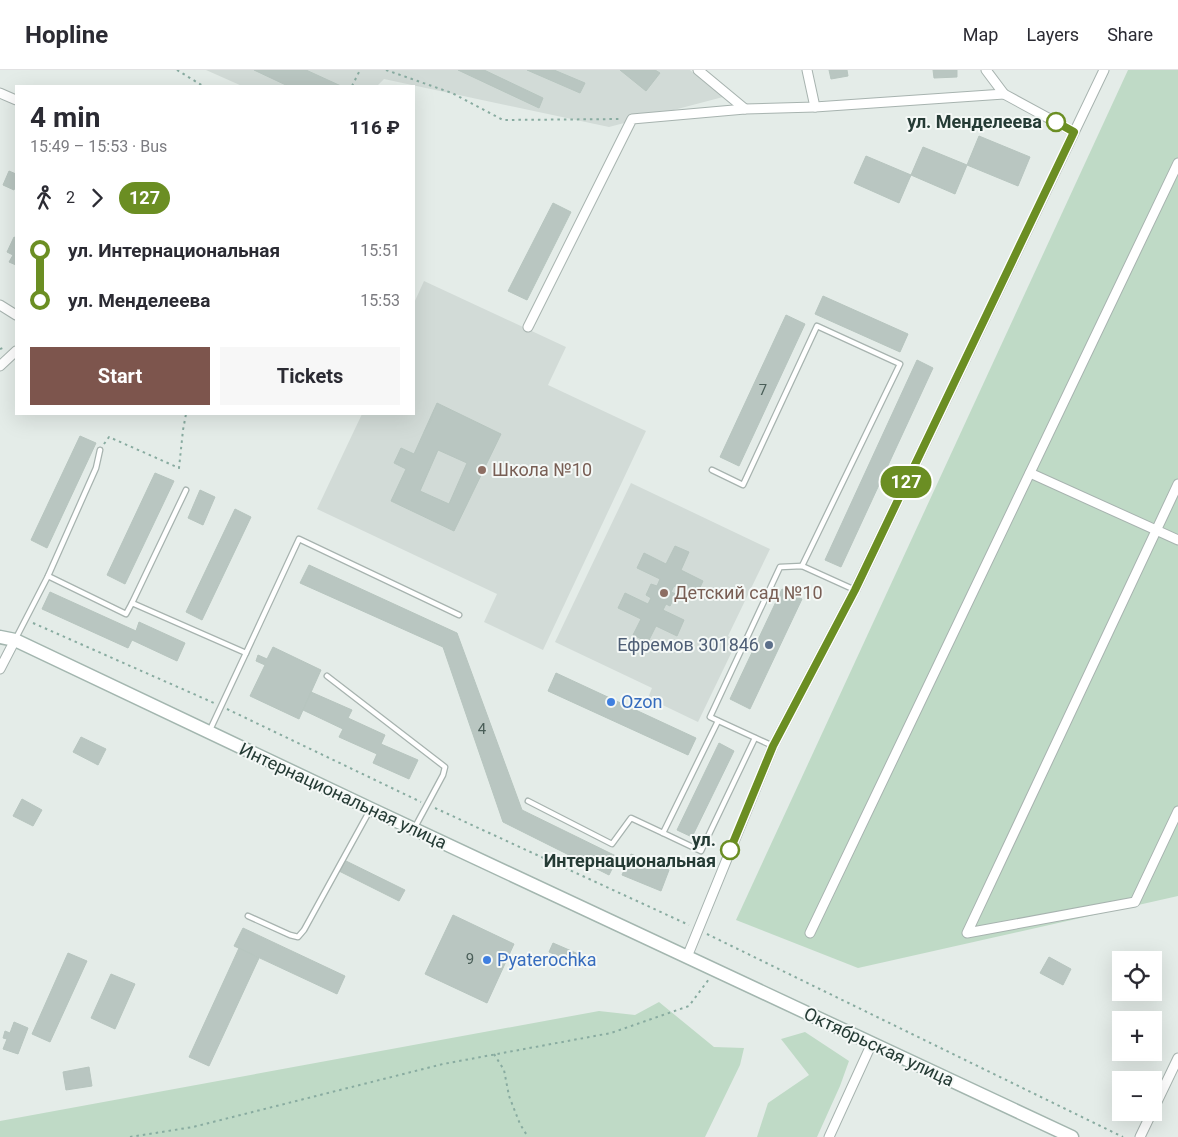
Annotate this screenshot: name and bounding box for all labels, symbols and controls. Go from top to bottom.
text: Hopline [25,21,108,49]
text: Map [963,24,998,45]
text: Layers [1026,24,1079,45]
text: Share [1107,24,1153,45]
text: 4 min [30,101,100,134]
place label: ул. Менделеева [907,111,1042,132]
marker: ул. Менделеева [1046,112,1066,132]
text: 116 ₽ [349,116,400,139]
text: 15:49 – 15:53 · Bus [30,137,167,156]
icon: walk [30,184,58,212]
icon: forward [83,184,111,212]
text: 127 [129,187,160,208]
text: 2 [66,188,75,207]
text: ул. Интернациональная [68,239,280,262]
text: 15:51 [360,241,400,260]
text: ул. Менделеева [68,289,210,312]
text: 15:53 [360,291,400,310]
button: Start [30,347,210,405]
button: Tickets [220,347,400,405]
house number: 7 [759,381,767,399]
place label: Школа №10 [492,459,592,480]
marker: Школа №10 [476,464,488,476]
line badge: 127 [877,466,935,498]
text: 127 [891,471,921,492]
place label: Детский сад №10 [674,582,823,603]
marker: Детский сад №10 [658,587,670,599]
place label: Ефремов 301846 [617,634,759,655]
marker: Ефремов 301846 [763,639,775,651]
place label: Ozon [621,691,662,712]
marker: Ozon [605,696,617,708]
house number: 4 [478,720,487,738]
street label: Интернациональная улица [236,738,450,853]
place label: ул. Интернациональная [544,829,716,871]
marker: ул. Интернациональная [720,840,740,860]
place label: Pyaterochka [497,949,597,970]
house number: 9 [466,950,474,968]
map controls [1112,951,1162,1121]
button: locate [1112,951,1162,1001]
marker: Pyaterochka [481,954,493,966]
street label: Октябрьская улица [801,1003,958,1091]
button: + [1112,1011,1162,1061]
button: − [1112,1071,1162,1121]

